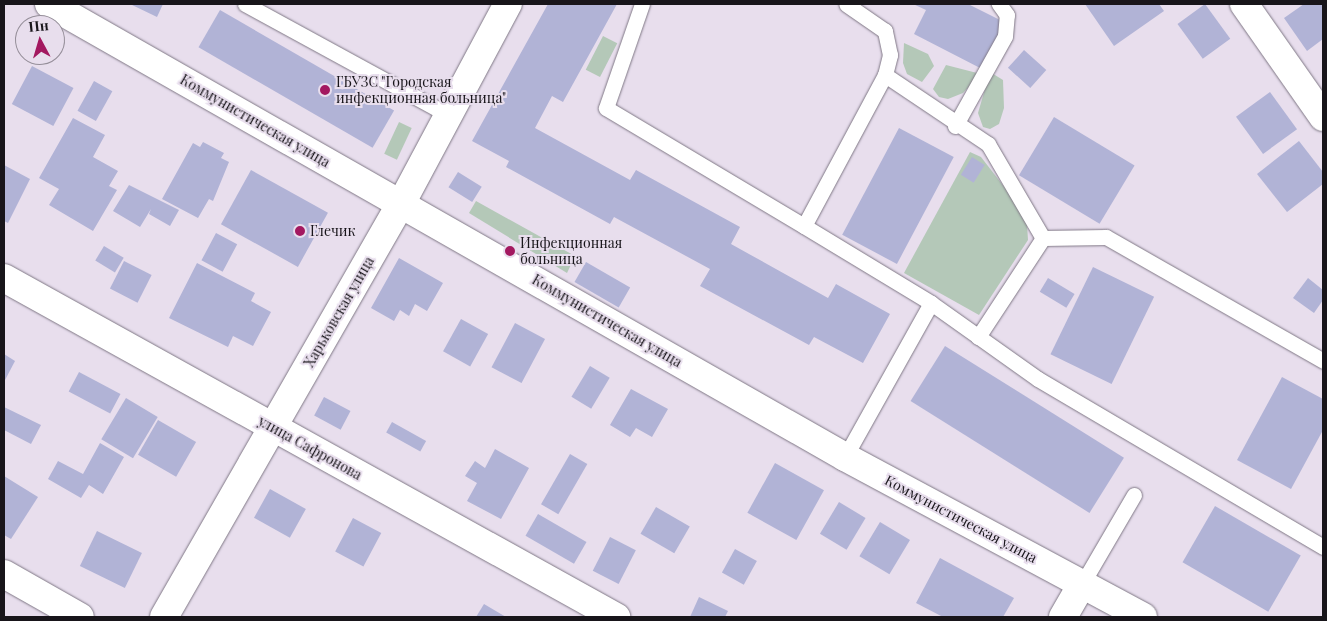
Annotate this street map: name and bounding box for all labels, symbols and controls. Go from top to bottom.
north arrow [15,15,65,65]
text: Пн [27,15,49,36]
street label: Коммунистическая улица [177,71,333,171]
place label: ГБУЗС "Городская инфекционная больница" [336,74,506,106]
marker: ГБУЗС "Городская инфекционная больница" [318,83,332,97]
place label: Глечик [310,223,356,239]
marker: Глечик [294,225,306,237]
place label: Инфекционная больница [520,235,622,268]
marker: Инфекционная больница [504,245,516,257]
street label: Харьковская улица [300,254,378,370]
street label: Коммунистическая улица [529,271,685,371]
street label: улица Сафронова [255,413,365,483]
street label: Коммунистическая улица [882,472,1040,566]

